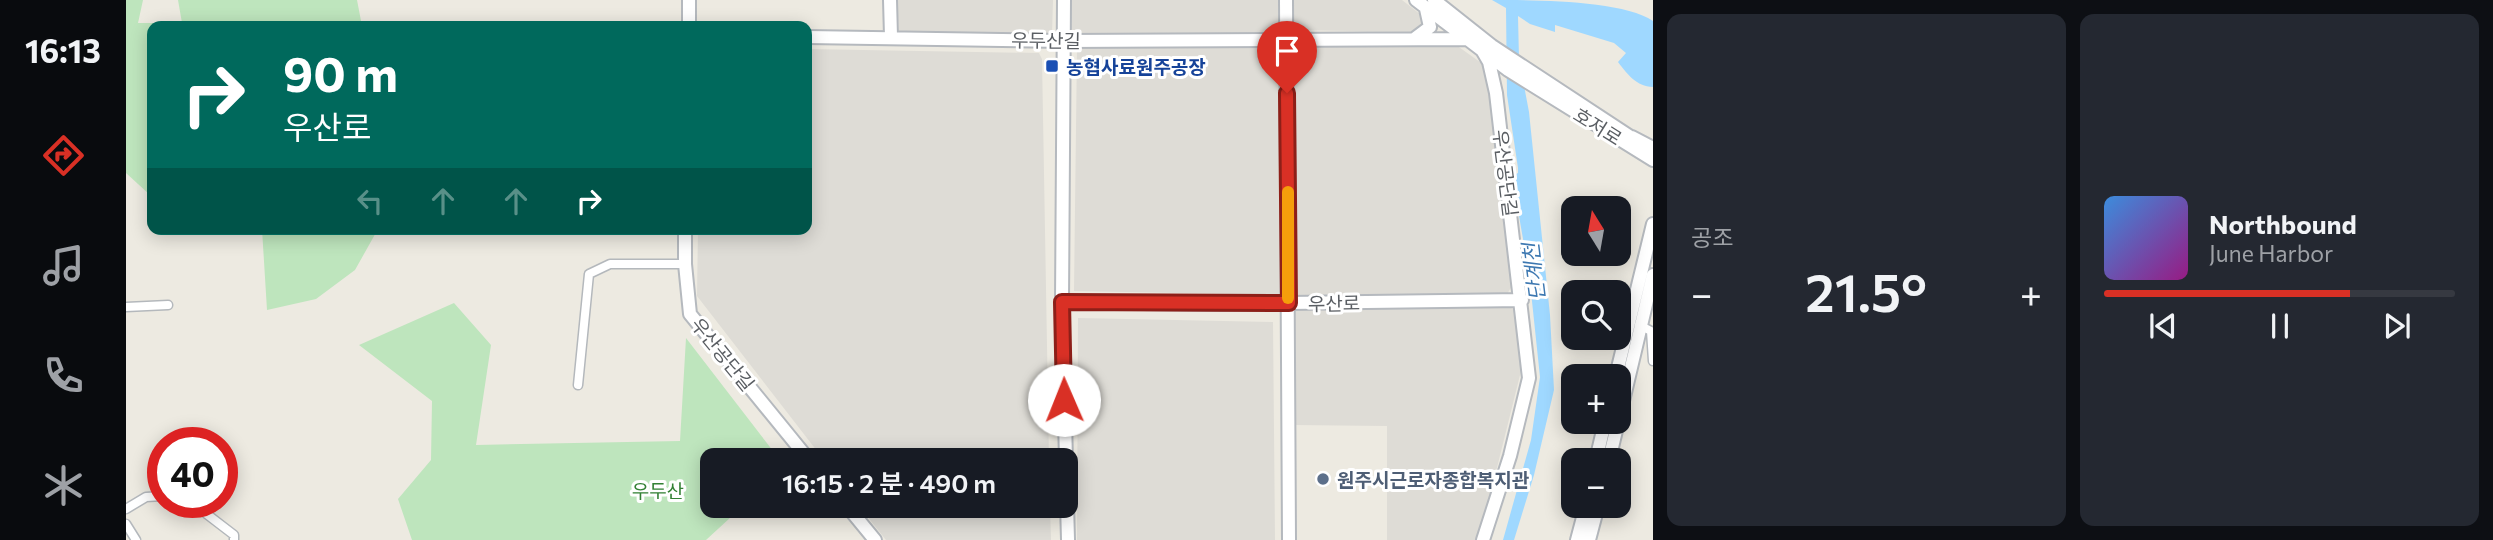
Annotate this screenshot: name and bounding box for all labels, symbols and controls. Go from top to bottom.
pin [1257,21,1317,93]
street label: 우두산길 [1011,28,1081,52]
text: 16:13 [25,30,101,70]
icon: arrive [1268,32,1306,70]
text: 90 m [283,42,398,102]
icon: right [168,49,259,140]
place label: 농협사료원주공장 [1066,55,1206,78]
marker: 농협사료원주공장 [1044,58,1060,74]
street label: 호저로 [1570,102,1626,150]
text: 우산로 [283,106,371,146]
street label: 우산공단길 [1489,128,1523,218]
icon: directions [39,131,88,180]
icon: left [351,182,389,220]
icon: ahead [424,182,462,220]
icon: ahead [497,182,535,220]
icon: right [570,182,608,220]
north arrow [1561,196,1631,266]
map controls [1561,196,1631,518]
text: Northbound [2209,208,2357,239]
text: 공조 [1691,223,1733,251]
water label: 단계천 [1517,239,1549,302]
text: June Harbor [2209,239,2333,267]
icon: music [39,241,88,290]
text: 21.5° [1805,259,1927,323]
text: − [1691,269,1713,316]
text: + [2020,269,2042,316]
button: search [1561,280,1631,350]
street label: 우산로 [1308,291,1360,315]
icon: previous [2144,307,2182,345]
icon: pause [2261,307,2299,345]
icon: next [2378,307,2416,345]
street label: 우산공단길 [687,313,759,395]
icon: phone [39,351,88,400]
position arrow [1027,363,1101,437]
button: + [1561,364,1631,434]
speed limit sign: 40 [147,427,238,518]
button: − [1561,448,1631,518]
icon: climate [39,461,88,510]
text: 16:15 · 2 분 · 490 m [782,467,996,498]
place label: 원주시근로자종합복지관 [1337,468,1530,491]
marker: 원주시근로자종합복지관 [1315,471,1331,487]
park label: 우두산 [632,479,684,502]

